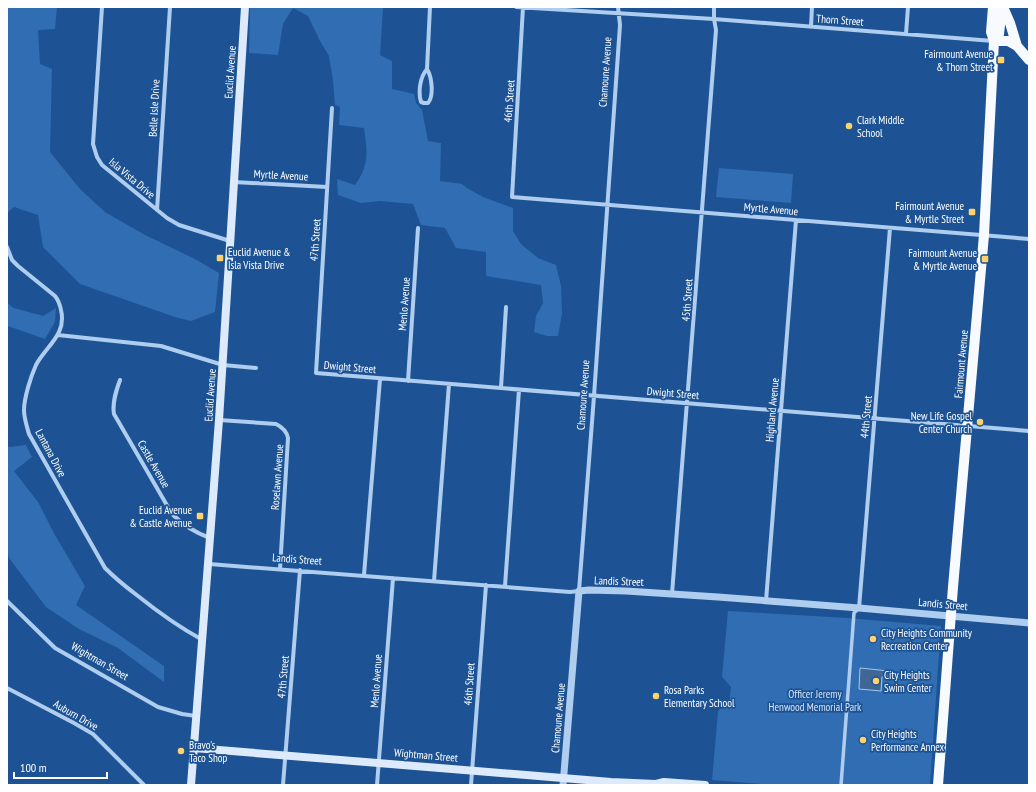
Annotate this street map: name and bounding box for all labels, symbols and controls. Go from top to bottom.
street label: Thorn Street [816,11,864,29]
street label: Chamoune Avenue [596,36,614,108]
street label: Euclid Avenue [221,45,239,99]
place label: Fairmount Avenue & Thorn Street [924,47,993,74]
marker: Fairmount Avenue & Thorn Street [996,55,1006,65]
street label: Belle Isle Drive [146,79,163,137]
street label: 46th Street [501,79,517,123]
place label: Clark Middle School [857,113,905,140]
marker: Clark Middle School [844,121,854,131]
street label: Isla Vista Drive [106,155,158,202]
street label: Myrtle Avenue [253,167,309,183]
place label: Fairmount Avenue & Myrtle Street [895,199,964,226]
street label: Myrtle Avenue [743,200,799,218]
marker: Fairmount Avenue & Myrtle Street [967,207,977,217]
street label: 47th Street [307,218,323,262]
place label: Euclid Avenue & Isla Vista Drive [228,245,291,272]
place label: Fairmount Avenue & Myrtle Avenue [908,246,977,273]
marker: Euclid Avenue & Isla Vista Drive [215,253,225,263]
marker: Fairmount Avenue & Myrtle Avenue [980,254,990,264]
street label: Menlo Avenue [395,276,413,331]
street label: 45th Street [679,278,695,322]
street label: Fairmount Avenue [951,329,971,399]
street label: Dwight Street [323,358,377,376]
street label: Chamoune Avenue [574,359,592,431]
street label: Euclid Avenue [201,368,219,422]
street label: Highland Avenue [762,377,782,443]
street label: Dwight Street [646,384,700,402]
street label: 44th Street [857,395,875,439]
place label: New Life Gospel Center Church [911,409,972,436]
marker: New Life Gospel Center Church [975,417,985,427]
street label: Lantana Drive [32,426,70,480]
street label: Castle Avenue [135,438,174,491]
street label: Roselawn Avenue [268,443,286,510]
place label: Euclid Avenue & Castle Avenue [129,503,192,530]
marker: Euclid Avenue & Castle Avenue [195,511,205,521]
street label: Landis Street [272,550,322,568]
street label: Landis Street [594,573,644,589]
street label: Landis Street [918,595,968,613]
place label: City Heights Community Recreation Center [881,626,973,653]
marker: City Heights Community Recreation Center [868,634,878,644]
street label: Wightman Street [69,639,131,683]
street label: Menlo Avenue [367,653,385,708]
street label: 47th Street [274,655,292,699]
street label: 46th Street [461,662,477,706]
place label: City Heights Swim Center [884,668,932,695]
marker: City Heights Swim Center [871,676,881,686]
street label: Chamoune Avenue [548,682,568,754]
place label: Rosa Parks Elementary School [664,683,735,710]
park label: Officer Jeremy Henwood Memorial Park [769,687,862,714]
marker: Rosa Parks Elementary School [651,691,661,701]
street label: Auburn Drive [51,697,101,734]
place label: City Heights Performance Annex [871,727,945,754]
marker: City Heights Performance Annex [858,735,868,745]
place label: Bravo's Taco Shop [189,738,227,765]
street label: Wightman Street [394,745,458,765]
marker: Bravo's Taco Shop [176,746,186,756]
scale bar [14,754,107,780]
text: 100 m [20,760,47,775]

